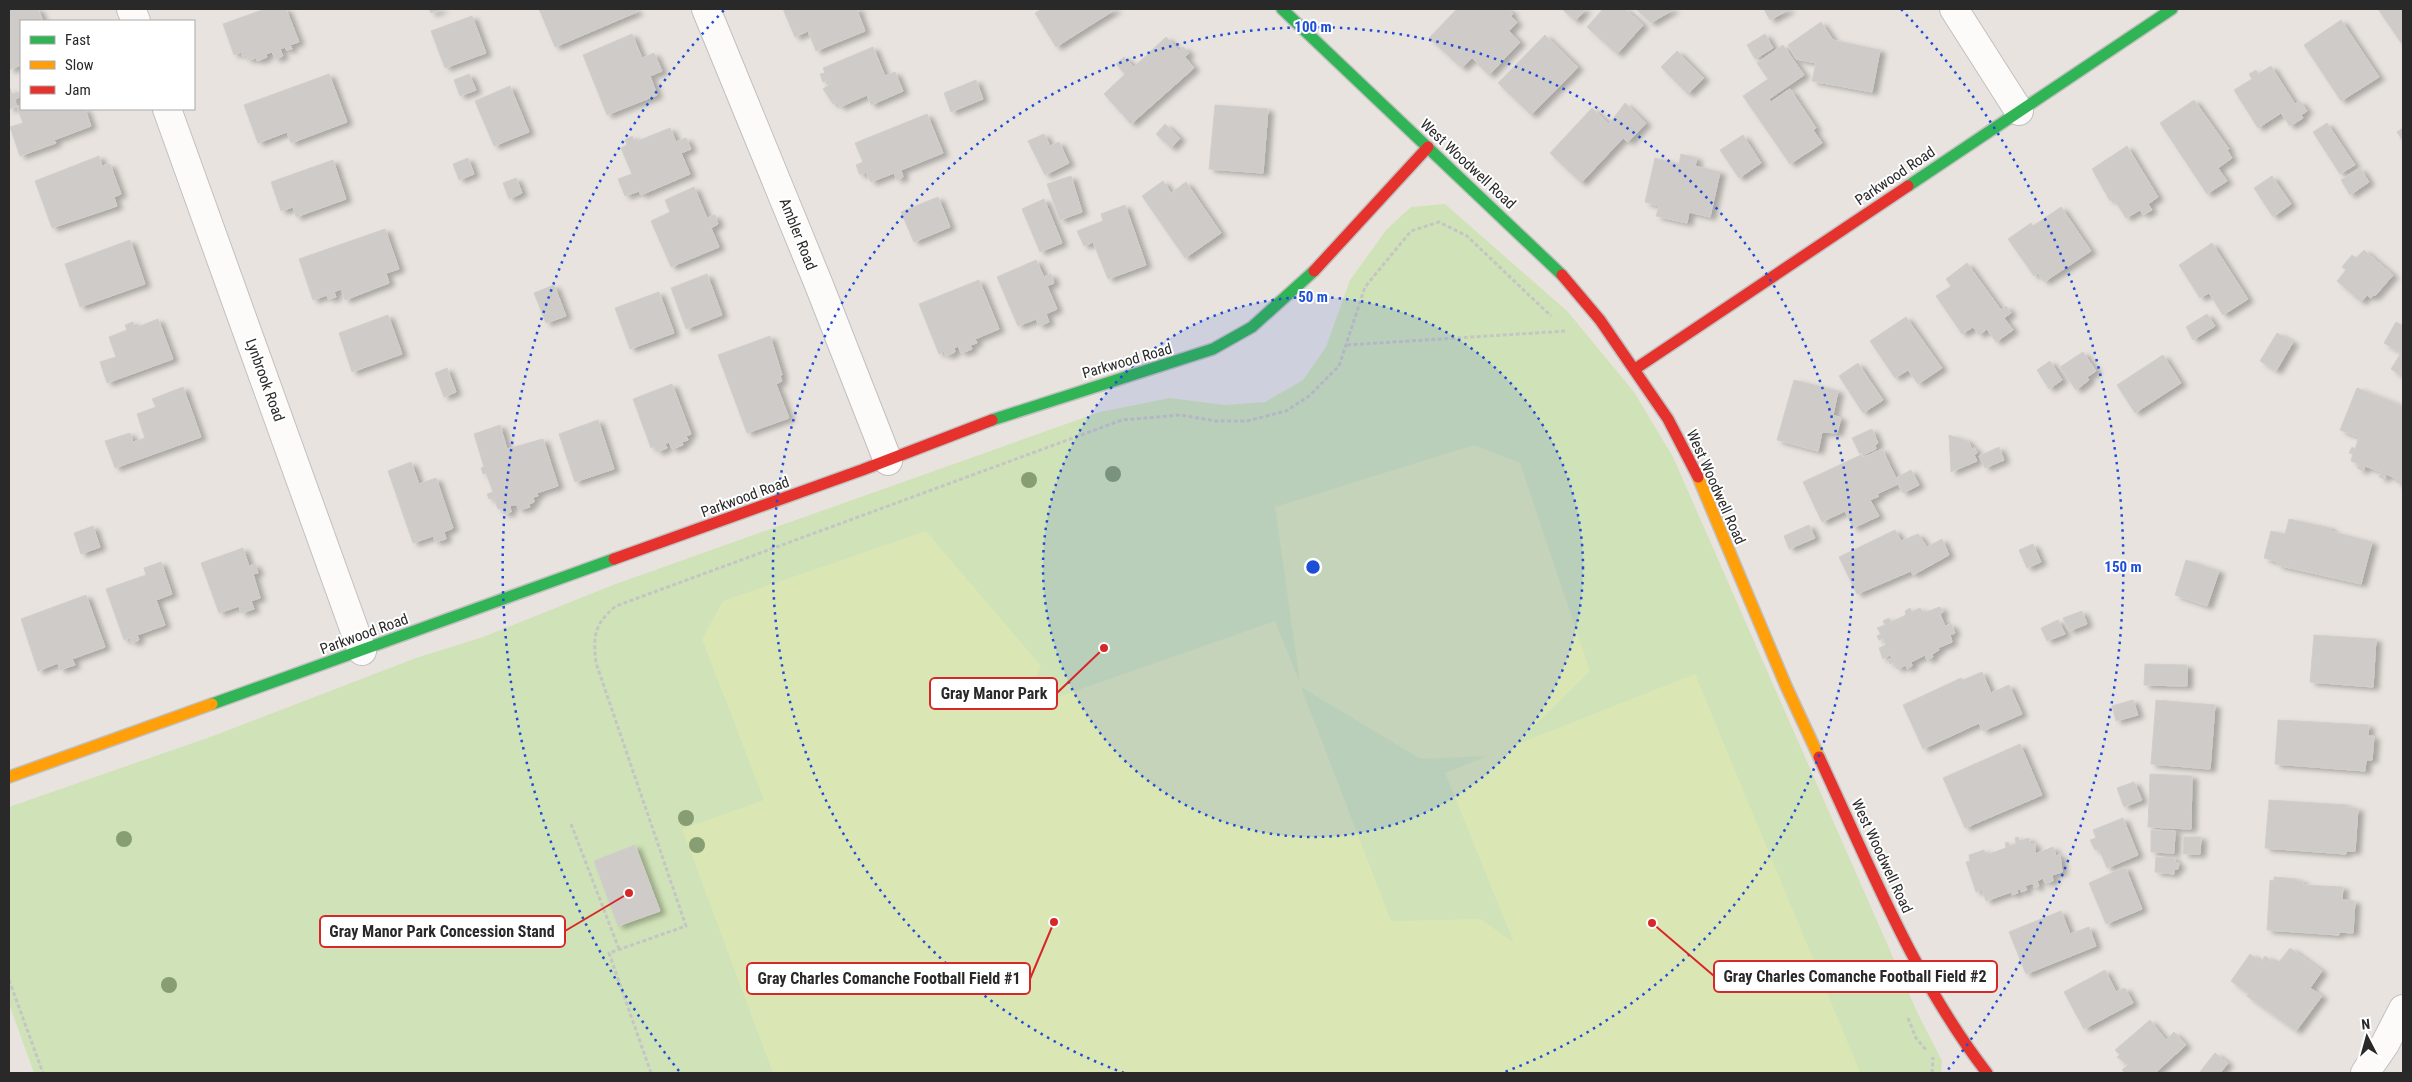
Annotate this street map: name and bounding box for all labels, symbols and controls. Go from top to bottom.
text: 100 m [1294,18,1332,36]
legend [20,20,195,110]
text: Fast [65,31,90,49]
text: Slow [65,56,94,74]
text: Jam [65,81,91,99]
street label: West Woodwell Road [1417,115,1519,213]
street label: Parkwood Road [1852,143,1938,209]
street label: Ambler Road [775,195,821,273]
text: 50 m [1298,288,1328,306]
street label: Lynbrook Road [242,336,288,424]
street label: Parkwood Road [1080,340,1174,382]
street label: West Woodwell Road [1683,427,1749,547]
street label: Parkwood Road [698,473,792,521]
centre of rings [1304,558,1322,576]
text: 150 m [2104,558,2142,576]
street label: Parkwood Road [317,610,411,658]
callout: Gray Manor Park [930,678,1057,709]
text: Gray Manor Park [941,684,1048,703]
street label: West Woodwell Road [1848,796,1916,916]
callout: Gray Manor Park Concession Stand [320,916,565,947]
text: Gray Manor Park Concession Stand [329,922,555,941]
callout: Gray Charles Comanche Football Field #2 [1714,961,1997,992]
callout: Gray Charles Comanche Football Field #1 [747,963,1030,994]
text: Gray Charles Comanche Football Field #2 [1723,967,1987,986]
text: Gray Charles Comanche Football Field #1 [757,969,1021,988]
north arrow [2342,1012,2392,1062]
text: N [2361,1016,2371,1032]

